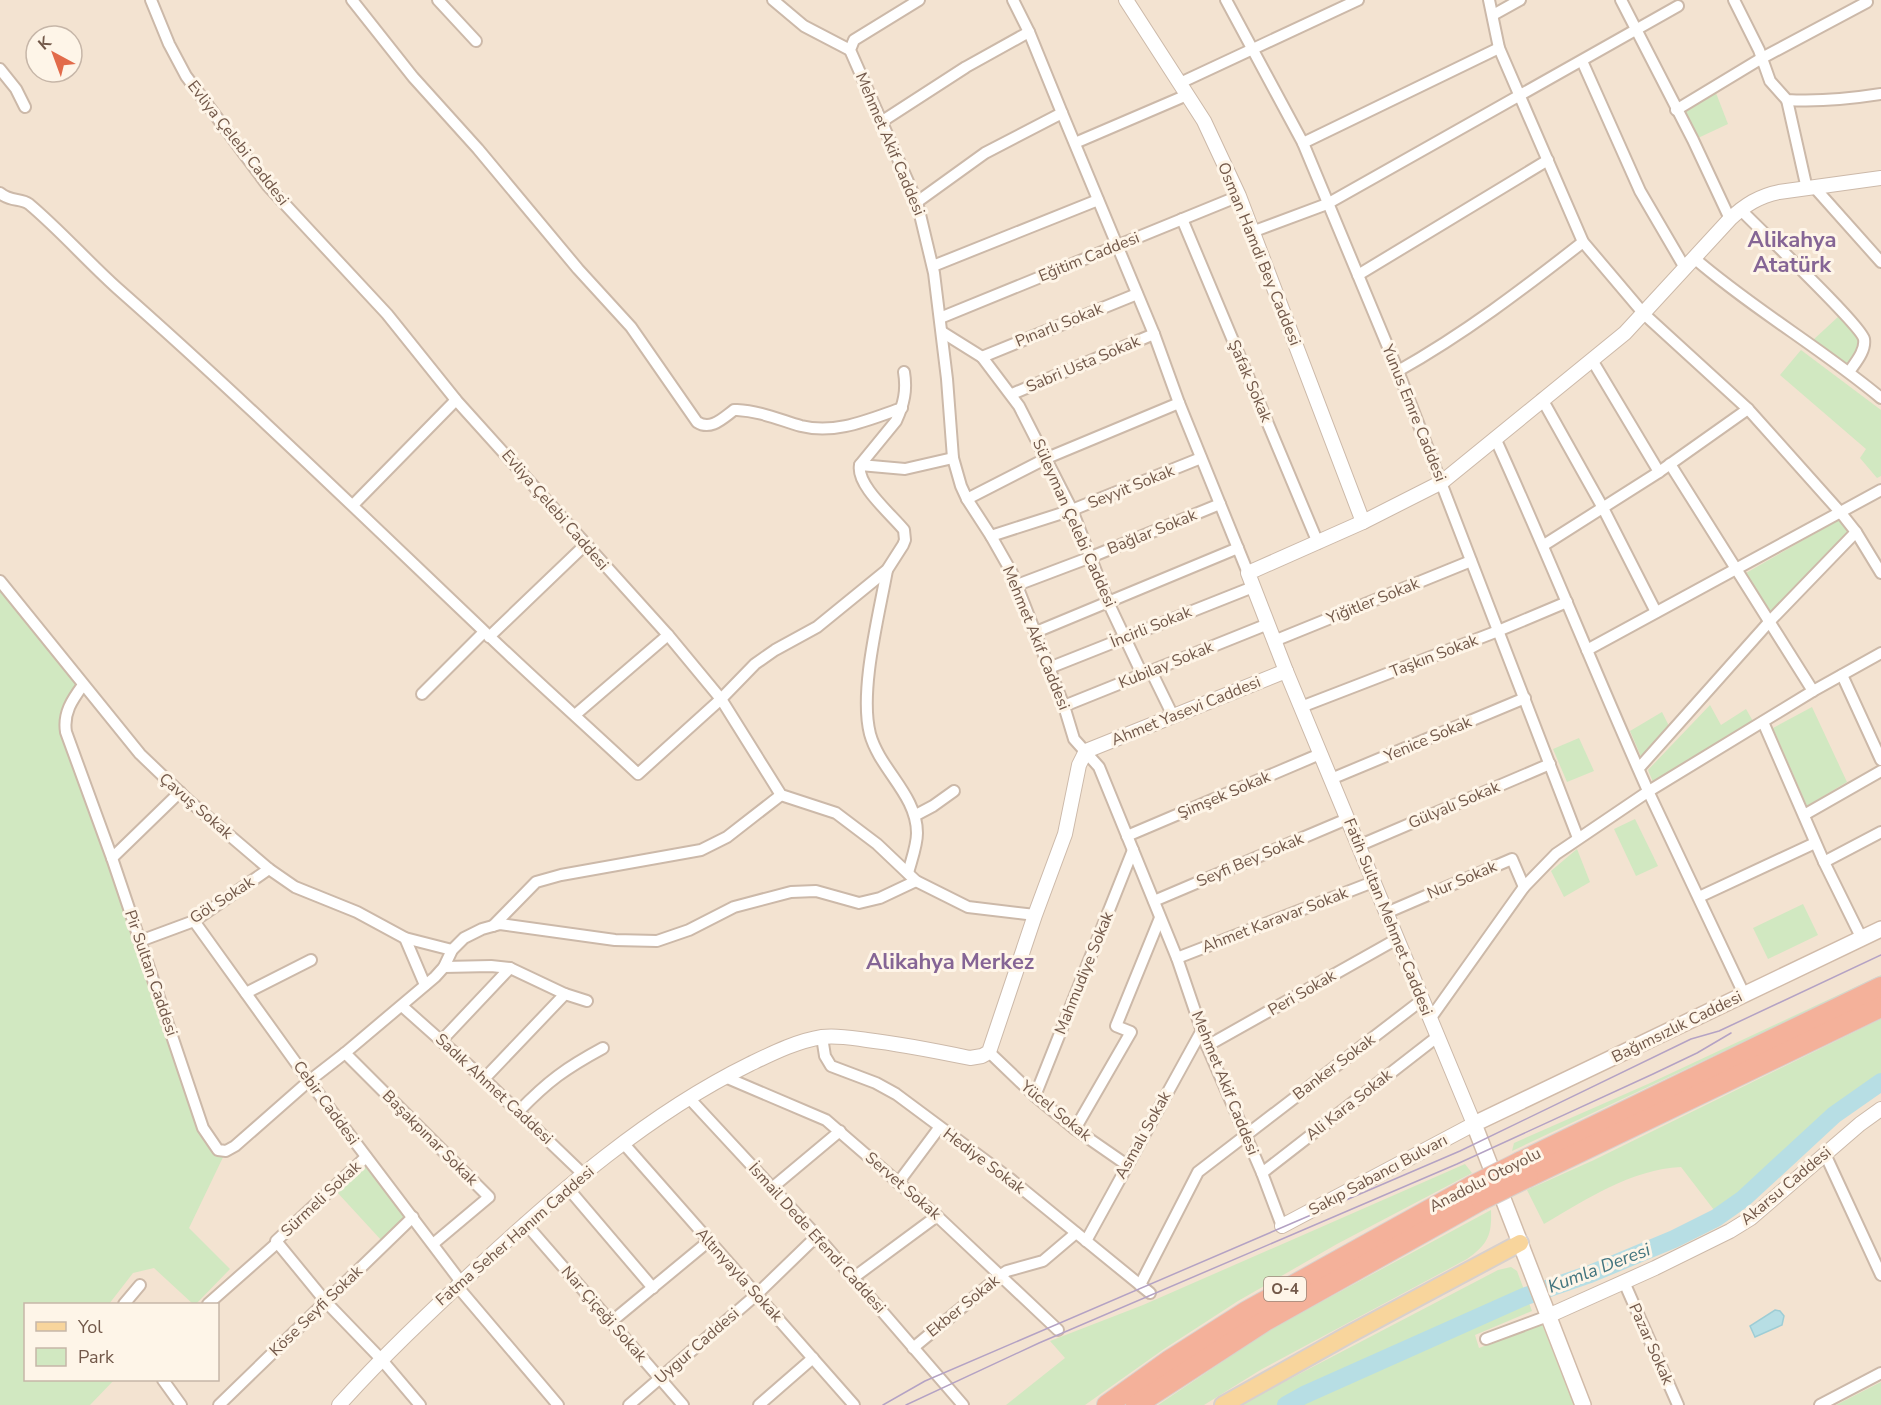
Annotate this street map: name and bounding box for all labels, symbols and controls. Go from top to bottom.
north arrow [24,24,84,84]
text: K [34,31,57,55]
street label: Mehmet Akif Caddesi [850,69,930,219]
street label: Evliya Çelebi Caddesi [182,76,294,210]
street label: Osman Hamdi Bey Caddesi [1212,159,1306,349]
district label: Alikahya Atatürk [1748,225,1836,280]
street label: Eğitim Caddesi [1035,227,1143,287]
street label: Pınarlı Sokak [1012,297,1107,353]
street label: Sabri Usta Sokak [1023,330,1144,398]
street label: Şafak Sokak [1223,337,1278,426]
street label: Yunus Emre Caddesi [1376,340,1452,485]
street label: Süleyman Çelebi Caddesi [1027,435,1121,611]
street label: Evliya Çelebi Caddesi [496,445,614,575]
street label: Seyyit Sokak [1084,459,1178,514]
street label: Bağlar Sokak [1104,504,1201,560]
street label: Mehmet Akif Caddesi [997,563,1075,713]
street label: Yiğitler Sokak [1322,572,1424,630]
street label: İncirli Sokak [1107,600,1196,653]
street label: Taşkın Sokak [1387,629,1482,683]
street label: Kubilay Sokak [1115,636,1218,694]
street label: Ahmet Yasevi Caddesi [1108,671,1264,751]
street label: Yenice Sokak [1380,710,1476,768]
street label: Şimşek Sokak [1174,765,1275,824]
street label: Çavuş Sokak [154,768,238,845]
street label: Gülyalı Sokak [1405,775,1504,834]
street label: Fatih Sultan Mehmet Caddesi [1338,815,1438,1019]
street label: Seyfi Bey Sokak [1193,827,1308,892]
street label: Nur Sokak [1424,855,1501,905]
street label: Göl Sokak [186,870,259,929]
street label: Ahmet Karavar Sokak [1199,882,1352,958]
street label: Pir Sultan Caddesi [119,907,183,1039]
street label: Mahmudiye Sokak [1049,907,1119,1038]
district label: Alikahya Merkez [866,947,1034,977]
street label: Peri Sokak [1264,964,1341,1021]
street label: Bağımsızlık Caddesi [1608,986,1746,1068]
street label: Mehmet Akif Caddesi [1186,1008,1264,1158]
street label: Banker Sokak [1288,1028,1380,1105]
street label: Sadık Ahmet Caddesi [430,1029,558,1149]
street label: Cebir Caddesi [288,1056,364,1150]
street label: Ali Kara Sokak [1301,1064,1398,1146]
street label: Yücel Sokak [1015,1075,1097,1147]
street label: Başakpınar Sokak [377,1085,483,1191]
street label: Asmalı Sokak [1110,1086,1177,1183]
street label: Hediye Sokak [938,1123,1030,1200]
street label: Sakıp Sabancı Bulvarı [1305,1129,1451,1221]
street label: Anadolu Otoyolu [1425,1142,1545,1218]
street label: Akarsu Caddesi [1736,1142,1836,1230]
street label: Servet Sokak [860,1147,946,1226]
street label: Sürmeli Sokak [276,1155,367,1242]
street label: İsmail Dede Efendi Caddesi [743,1158,891,1318]
street label: Fatma Seher Hanım Caddesi [431,1161,599,1311]
street label: Altınyayla Sokak [691,1223,788,1328]
water label: Kumla Deresi [1544,1237,1654,1299]
street label: Köse Seyfi Sokak [265,1260,368,1361]
street label: Nar Çiçeği Sokak [556,1261,653,1368]
street label: Ekber Sokak [922,1269,1005,1342]
road number: O-4 [1264,1277,1306,1301]
street label: Pazar Sokak [1623,1300,1679,1389]
legend [24,1303,219,1381]
street label: Uygur Caddesi [650,1303,744,1389]
text: Yol [77,1315,103,1339]
text: Park [78,1345,115,1369]

